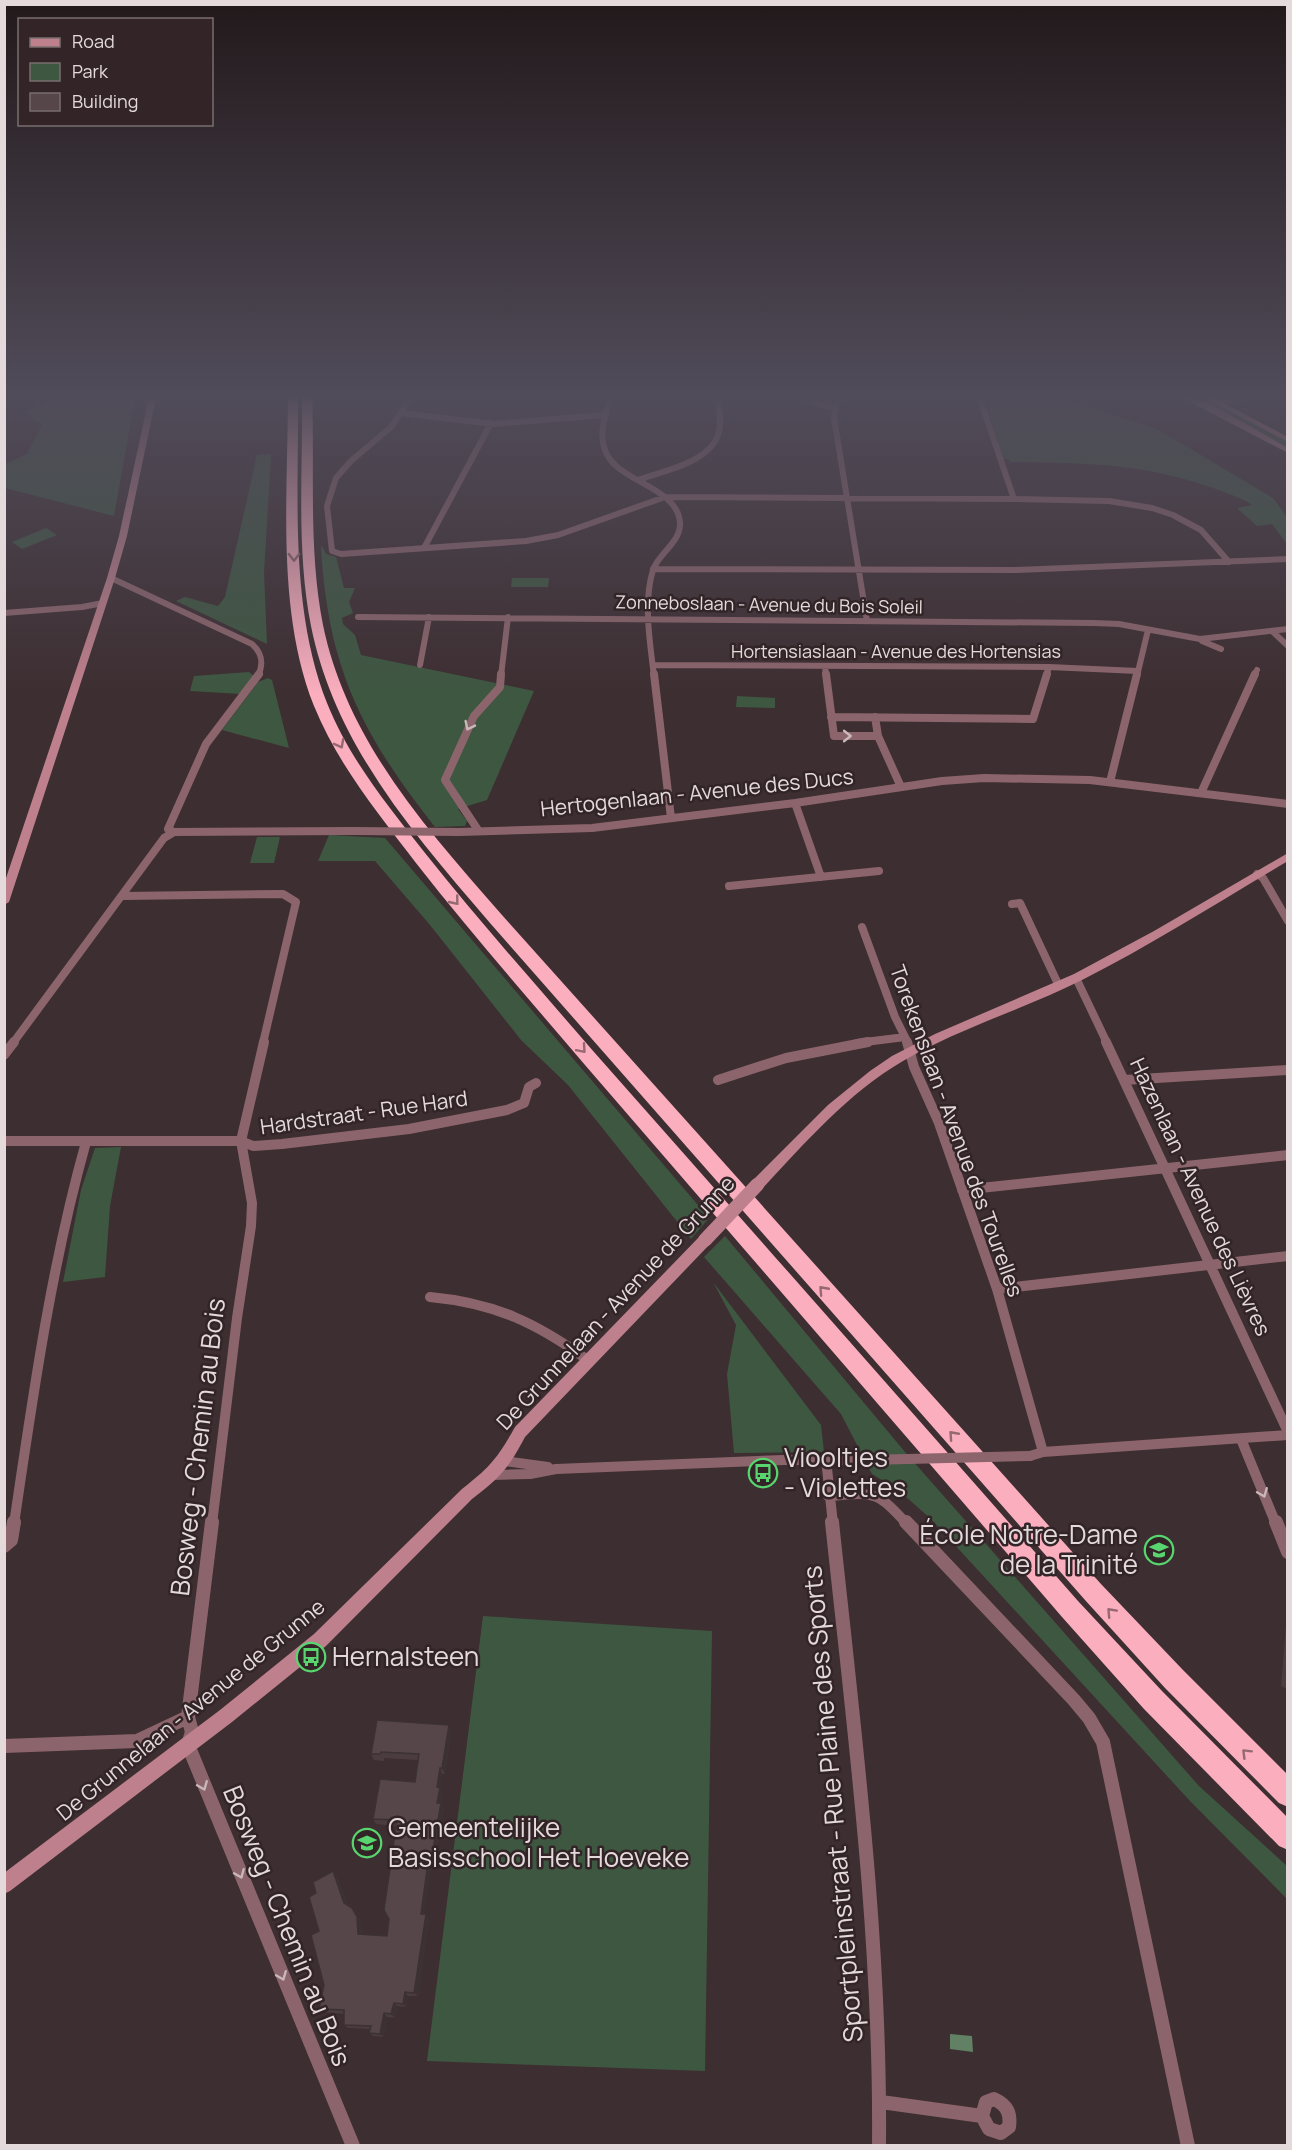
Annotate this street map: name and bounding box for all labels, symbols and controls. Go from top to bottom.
legend [18,18,213,126]
text: Road [72,29,115,53]
text: Park [72,59,109,83]
text: Building [72,89,138,113]
one-way arrow [288,552,300,561]
street label: Zonneboslaan - Avenue du Bois Soleil [615,589,923,619]
street label: Hortensiaslaan - Avenue des Hortensias [731,639,1061,663]
one-way arrow [464,720,476,731]
one-way arrow [842,730,851,742]
one-way arrow [333,738,344,748]
street label: Hertogenlaan - Avenue des Ducs [539,762,855,822]
one-way arrow [447,894,458,905]
street label: Torekenslaan - Avenue des Tourelles [884,961,1030,1300]
one-way arrow [575,1042,586,1053]
street label: Hazenlaan - Avenue des Lièvres [1124,1053,1278,1340]
street label: Hardstraat - Rue Hard [258,1084,470,1140]
street label: De Grunnelaan - Avenue de Grunne [490,1169,741,1435]
one-way arrow [819,1286,830,1296]
street label: Bosweg - Chemin au Bois [161,1296,233,1598]
one-way arrow [949,1431,960,1442]
place label: Viooltjes - Violettes [784,1439,906,1505]
bus stop icon: Viooltjes - Violettes [747,1457,779,1489]
one-way arrow [1256,1486,1268,1497]
place label: École Notre-Dame de la Trinité [919,1516,1138,1582]
school or university icon: École Notre-Dame de la Trinité [1143,1534,1175,1566]
street label: Sportpleinstraat - Rue Plaine des Sports [793,1564,871,2044]
street label: De Grunnelaan - Avenue de Grunne [50,1592,330,1826]
one-way arrow [1107,1608,1118,1619]
place label: Hernalsteen [332,1638,479,1674]
bus stop icon: Hernalsteen [295,1641,327,1673]
one-way arrow [1242,1749,1253,1759]
one-way arrow [196,1780,209,1791]
street label: Bosweg - Chemin au Bois [215,1780,361,2071]
place label: Gemeentelijke Basisschool Het Hoeveke [388,1809,689,1875]
school or university icon: Gemeentelijke Basisschool Het Hoeveke [351,1827,383,1859]
one-way arrow [233,1868,245,1879]
one-way arrow [275,1970,287,1981]

